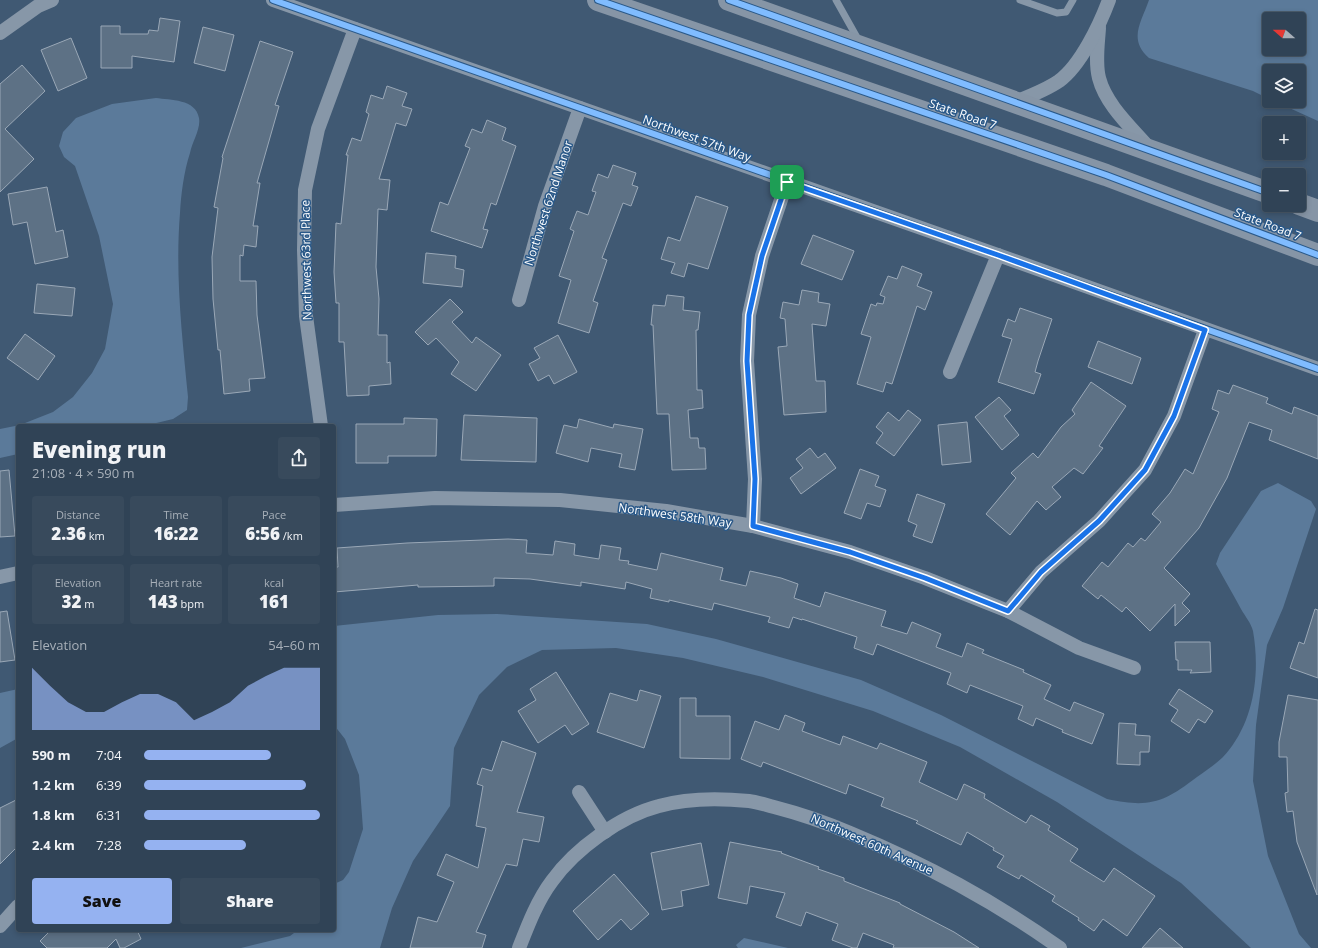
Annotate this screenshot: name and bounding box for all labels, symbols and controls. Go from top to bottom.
north arrow [1262,12,1306,56]
map controls [1262,12,1306,212]
button: layers [1262,64,1306,108]
street label: State Road 7 [927,95,999,134]
street label: Northwest 57th Way [640,110,754,166]
button: + [1262,116,1306,160]
street label: Northwest 62nd Manor [520,138,576,268]
pin [770,165,804,199]
button: − [1262,168,1306,212]
icon: arrive [776,171,798,193]
street label: Northwest 63rd Place [296,199,316,320]
street label: State Road 7 [1232,203,1304,245]
text: Evening run [32,434,167,464]
button: share [278,437,320,479]
text: 21:08 · 4 × 590 m [32,464,135,482]
street label: Northwest 58th Way [617,499,734,531]
text: Distance [56,507,100,522]
text: Time [163,507,189,522]
text: Pace [262,507,286,522]
text: 2.36 [51,522,86,545]
text: 16:22 [154,522,198,545]
text: 6:56 [245,522,280,545]
text: km [86,528,105,543]
text: /km [280,528,303,543]
text: Elevation [55,575,101,590]
text: Heart rate [150,575,202,590]
text: kcal [264,575,284,590]
text: 32 [62,590,81,613]
text: 143 [148,590,178,613]
text: 161 [259,590,289,613]
text: m [81,596,94,611]
text: bpm [178,596,204,611]
text: Elevation [32,636,87,654]
text: 54–60 m [268,636,320,654]
text: 590 m [32,746,70,764]
text: 7:04 [96,746,122,764]
text: 1.2 km [32,776,75,794]
text: 6:39 [96,776,122,794]
text: 1.8 km [32,806,75,824]
text: 6:31 [96,806,122,824]
street label: Northwest 60th Avenue [808,809,936,879]
text: 2.4 km [32,836,75,854]
text: 7:28 [96,836,122,854]
button: Save [32,878,172,924]
button: Share [180,878,320,924]

